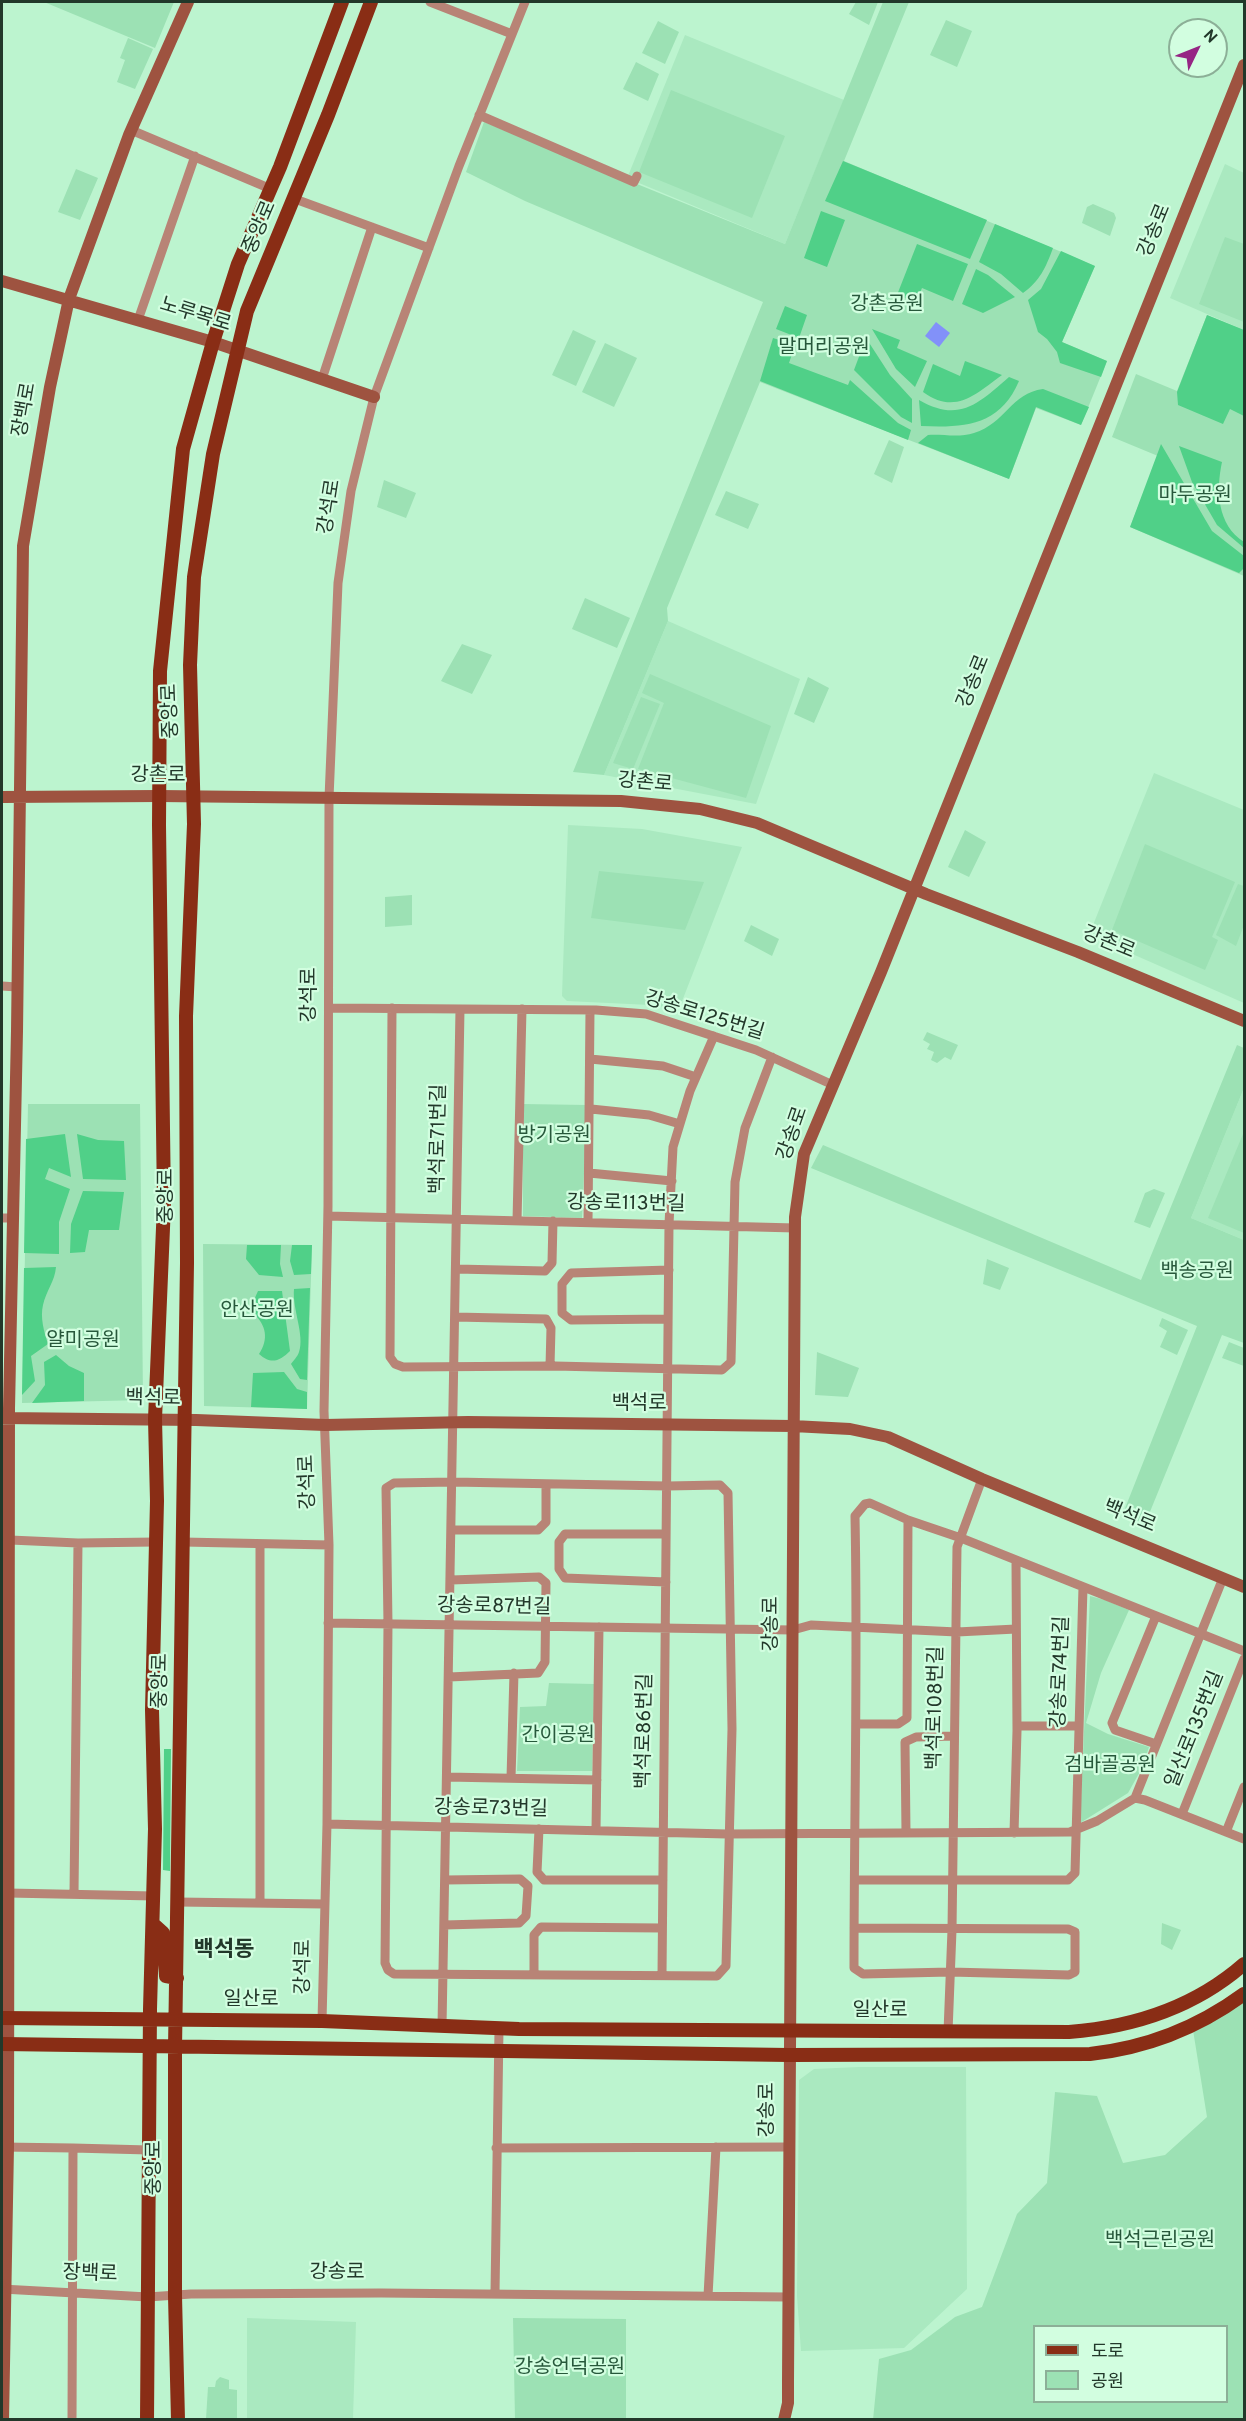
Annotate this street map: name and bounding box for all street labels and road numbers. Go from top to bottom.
street label: 중앙로 [239,198,283,258]
street label: 강송로 [1135,201,1177,261]
street label: 노루목로 [156,294,234,338]
street label: 장백로 [9,381,43,439]
street label: 강석로 [315,478,347,536]
street label: 강송로 [954,652,996,712]
street label: 중앙로 [159,683,185,739]
street label: 강촌로 [130,765,186,789]
street label: 강촌로 [616,770,674,798]
street label: 강촌로 [1078,923,1138,965]
street label: 강석로 [299,967,323,1023]
street label: 강송로125번길 [641,987,767,1047]
street label: 백석로71번길 [427,1084,453,1194]
street label: 강송로 [774,1104,814,1164]
street label: 중앙로 [156,1168,180,1224]
street label: 강송로113번길 [566,1192,686,1218]
street label: 백석로 [125,1388,181,1412]
street label: 백석로 [611,1393,667,1417]
street label: 강석로 [296,1454,322,1510]
street label: 백석로 [1099,1497,1159,1539]
street label: 강송로87번길 [437,1595,551,1621]
street label: 강송로 [761,1596,785,1652]
street label: 강송로74번길 [1048,1615,1076,1729]
street label: 백석로108번길 [924,1646,950,1770]
street label: 중앙로 [150,1653,174,1709]
street label: 일산로135번길 [1162,1668,1230,1792]
street label: 백석로86번길 [633,1673,659,1789]
street label: 강송로73번길 [434,1797,548,1823]
street label: 강석로 [293,1939,317,1995]
street label: 일산로 [223,1989,279,2013]
street label: 일산로 [852,2000,908,2024]
street label: 강송로 [757,2082,781,2138]
street label: 중앙로 [144,2140,168,2196]
street label: 장백로 [62,2262,118,2288]
street label: 강송로 [309,2262,365,2286]

